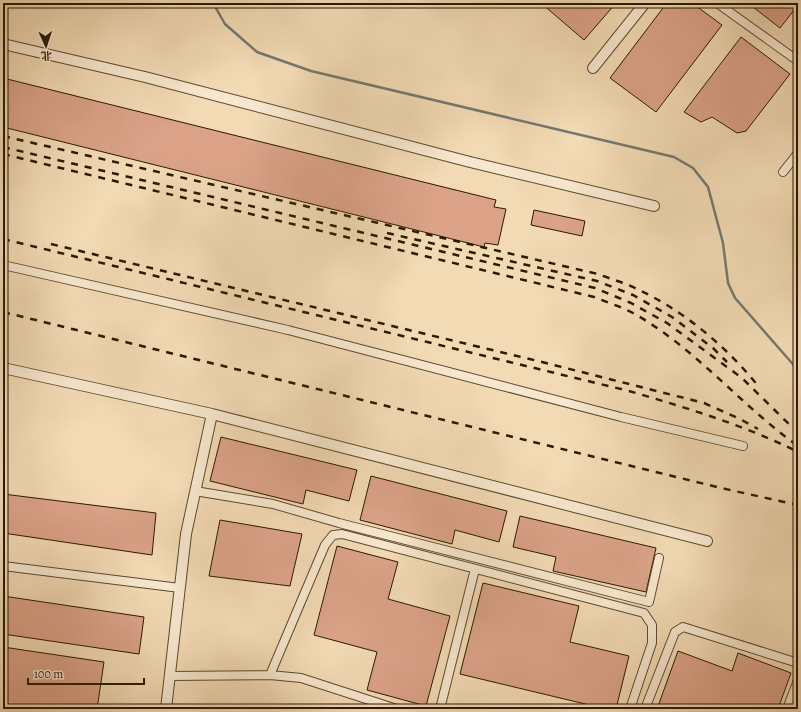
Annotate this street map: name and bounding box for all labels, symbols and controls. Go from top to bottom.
north arrow [26,26,66,66]
text: 北 [41,48,52,63]
scale bar [28,660,144,686]
text: 100 m [34,666,63,682]

